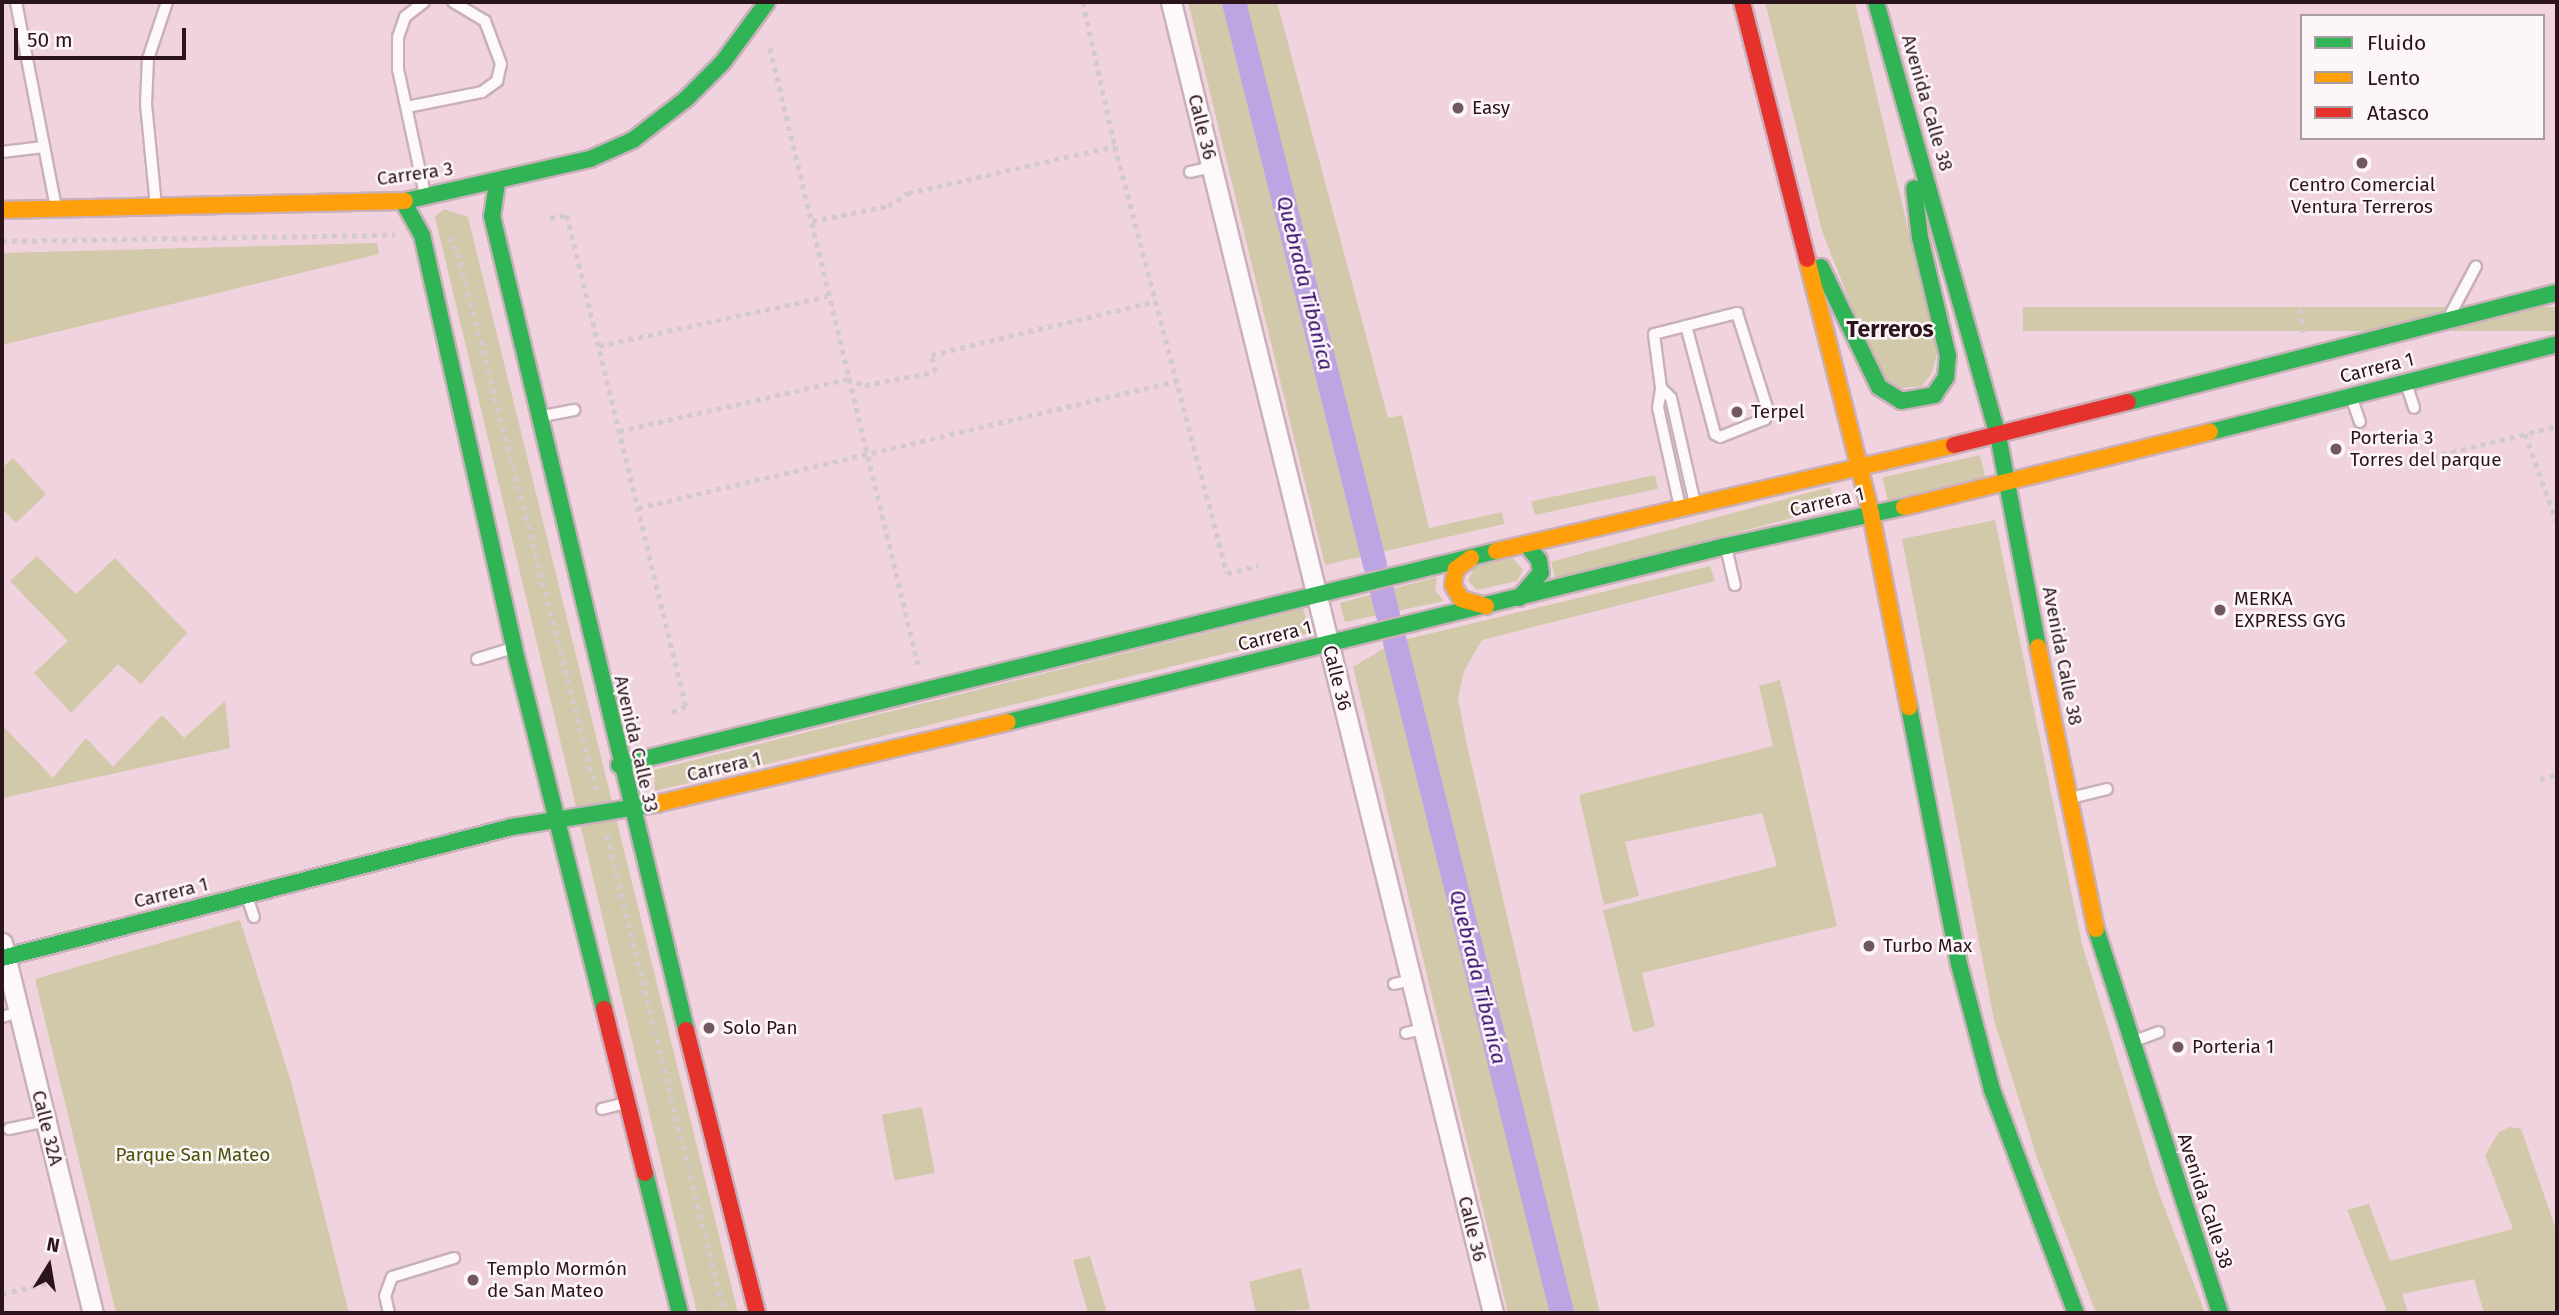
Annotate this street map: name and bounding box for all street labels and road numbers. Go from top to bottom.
street label: Avenida Calle 38 [1897,32,1957,174]
street label: Calle 36 [1183,92,1221,162]
street label: Carrera 3 [375,157,455,191]
street label: Carrera 1 [2338,348,2416,388]
street label: Carrera 1 [1788,482,1866,522]
street label: Avenida Calle 38 [2037,585,2087,727]
street label: Carrera 1 [1236,616,1314,656]
street label: Calle 36 [1318,643,1356,713]
street label: Avenida Calle 33 [609,673,663,815]
street label: Carrera 1 [685,747,763,787]
street label: Carrera 1 [132,873,210,913]
street label: Calle 32A [27,1088,67,1168]
street label: Avenida Calle 38 [2172,1131,2238,1271]
street label: Calle 36 [1453,1194,1491,1264]

